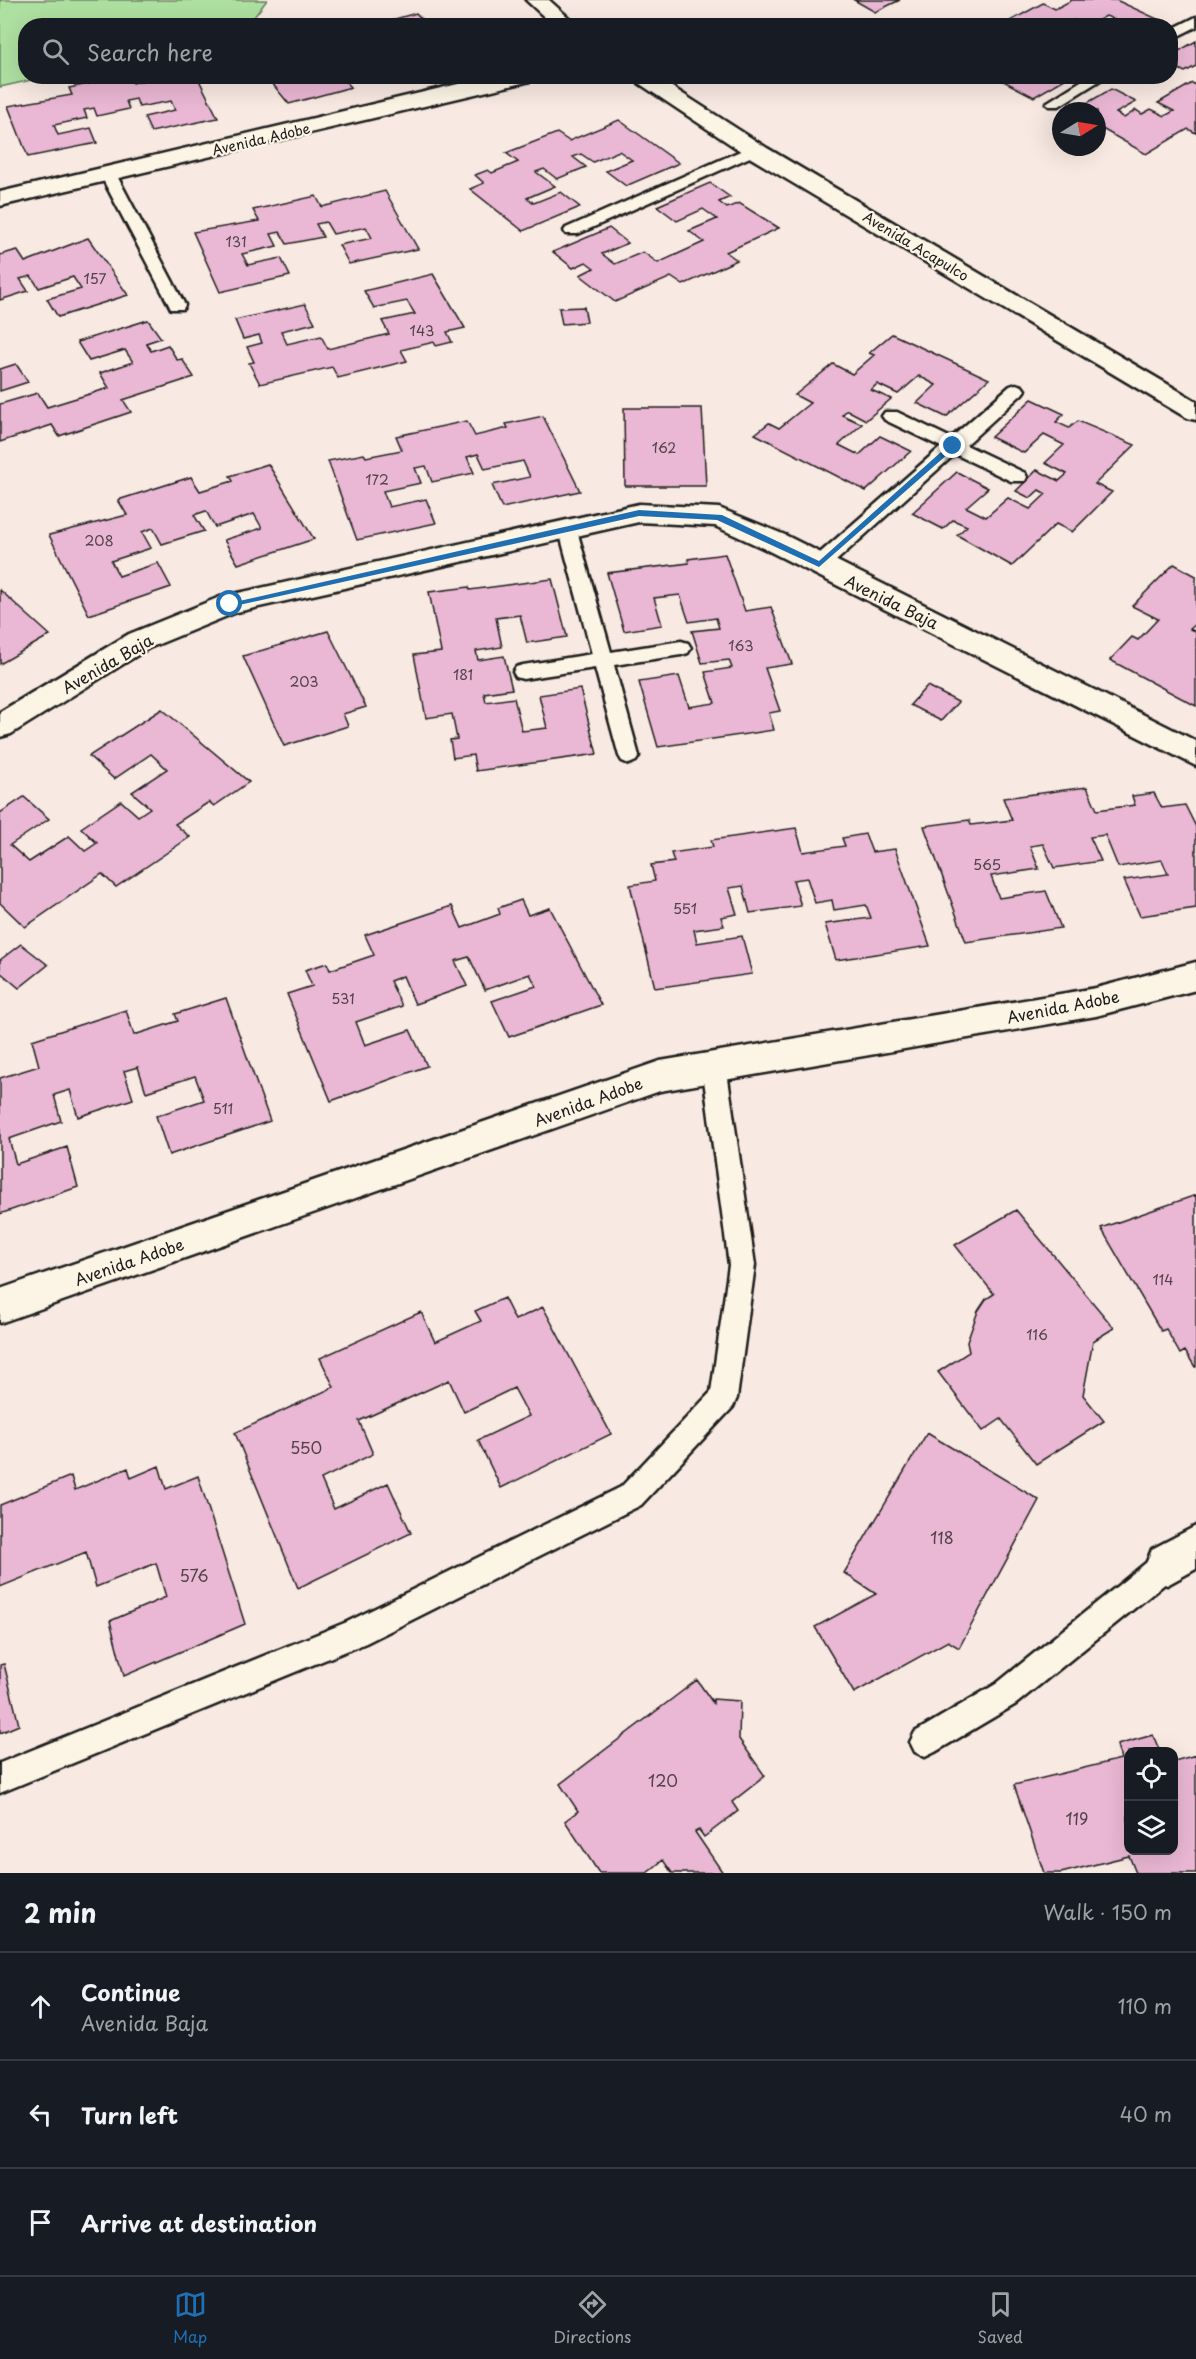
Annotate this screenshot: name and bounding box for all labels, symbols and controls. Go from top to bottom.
search box [18,18,1178,84]
icon: search [39,35,72,68]
text: Search here [87,35,213,68]
north arrow [1052,102,1106,156]
street label: Avenida Adobe [210,117,312,160]
street label: Avenida Acapulco [859,206,973,286]
house number: 131 [226,231,246,252]
house number: 157 [84,268,107,289]
house number: 143 [410,320,434,341]
route end [939,432,965,458]
house number: 162 [652,437,676,458]
house number: 172 [365,469,389,490]
house number: 208 [84,530,114,551]
street label: Avenida Baja [841,568,943,634]
route start [216,590,242,616]
street label: Avenida Baja [57,627,157,699]
house number: 163 [728,635,754,656]
house number: 181 [453,664,473,685]
house number: 203 [290,671,318,692]
house number: 565 [973,854,1001,875]
house number: 551 [673,898,697,919]
street label: Avenida Adobe [1005,983,1122,1029]
house number: 531 [331,988,355,1009]
street label: Avenida Adobe [530,1070,646,1132]
house number: 511 [213,1098,233,1119]
street label: Avenida Adobe [71,1231,187,1291]
house number: 114 [1153,1269,1174,1290]
house number: 116 [1026,1324,1048,1345]
house number: 550 [290,1435,322,1459]
house number: 118 [930,1525,954,1549]
house number: 576 [179,1563,209,1587]
map controls [1124,1747,1178,1855]
button: locate [1124,1747,1178,1801]
house number: 120 [648,1768,678,1792]
button: layers [1124,1801,1178,1855]
house number: 119 [1066,1806,1088,1830]
text: 2 min [24,1893,97,1932]
text: Walk · 150 m [1043,1897,1172,1927]
text: Continue [81,1975,180,2008]
icon: ahead [24,1990,57,2023]
text: 110 m [1118,1991,1172,2021]
text: Avenida Baja [81,2008,208,2038]
icon: left [24,2098,57,2131]
text: Turn left [81,2098,178,2131]
text: 40 m [1120,2099,1172,2129]
icon: arrive [24,2206,57,2239]
text: Arrive at destination [81,2206,317,2239]
tab: Map [173,2288,207,2348]
tab: Directions [553,2288,631,2348]
tab: Saved [977,2288,1023,2348]

